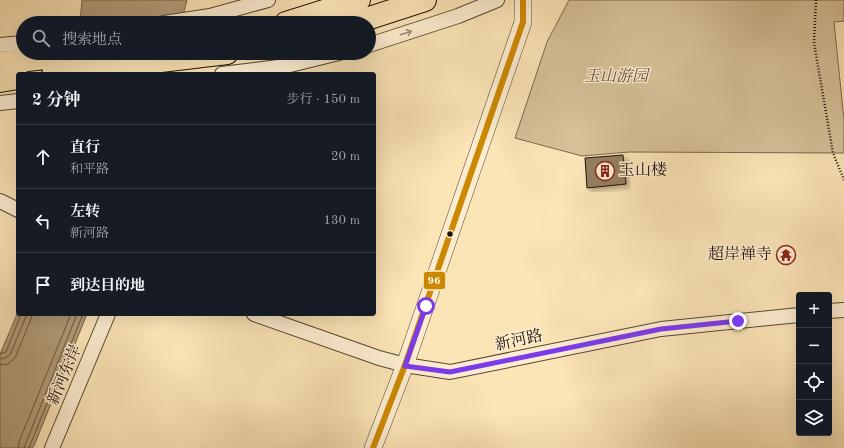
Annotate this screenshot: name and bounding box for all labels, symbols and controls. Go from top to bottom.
search box [16,16,376,60]
icon: search [30,27,52,49]
one-way arrow [399,29,412,36]
text: 搜索地点 [62,33,122,48]
park label: 玉山游园 [584,67,651,85]
text: 2 分钟 [32,92,81,109]
text: 步行 · 150 m [286,93,360,106]
text: 直行 [70,141,100,156]
icon: ahead [32,146,54,168]
text: 20 m [331,150,360,163]
building icon: 玉山楼 [594,160,616,182]
place label: 玉山楼 [619,161,667,179]
text: 和平路 [70,163,109,176]
text: 左转 [70,205,100,220]
icon: left [32,210,54,232]
text: 130 m [323,214,360,227]
text: 新河路 [70,227,109,240]
unlabelled marker [445,229,455,239]
temple icon: 超岸禅寺 [775,244,797,266]
place label: 超岸禅寺 [708,245,772,263]
line badge: 96 [423,271,446,290]
icon: arrive [32,274,54,296]
text: 96 [428,276,440,287]
text: 到达目的地 [70,279,145,294]
map controls [796,292,832,436]
button: + [796,292,832,328]
route start [417,297,435,315]
route end [729,312,747,330]
street label: 新河路 [493,326,544,354]
button: − [796,328,832,364]
street label: 新河东岸 [43,342,85,408]
button: locate [796,364,832,400]
button: layers [796,400,832,436]

